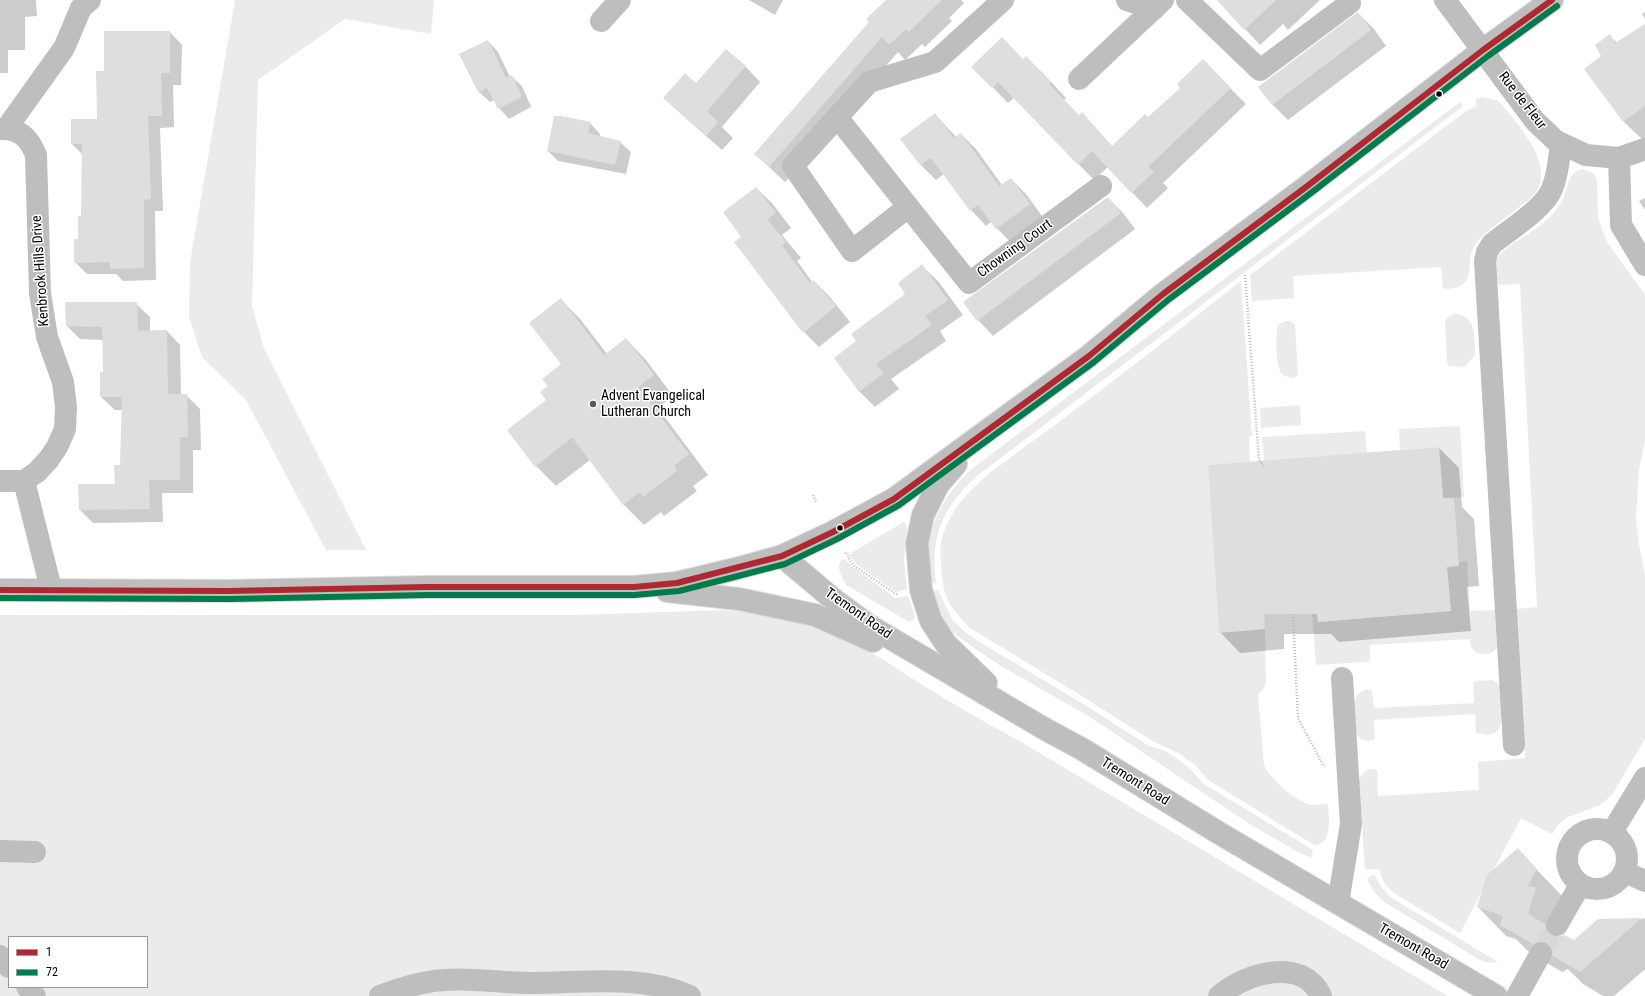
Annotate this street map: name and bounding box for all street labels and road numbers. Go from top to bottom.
street label: Rue de Fleur [1494,69,1550,133]
street label: Kenbrook Hills Drive [29,215,53,327]
street label: Chowning Court [974,216,1056,282]
street label: Tremont Road [822,585,894,643]
street label: Tremont Road [1098,754,1172,810]
street label: Tremont Road [1375,920,1451,974]

